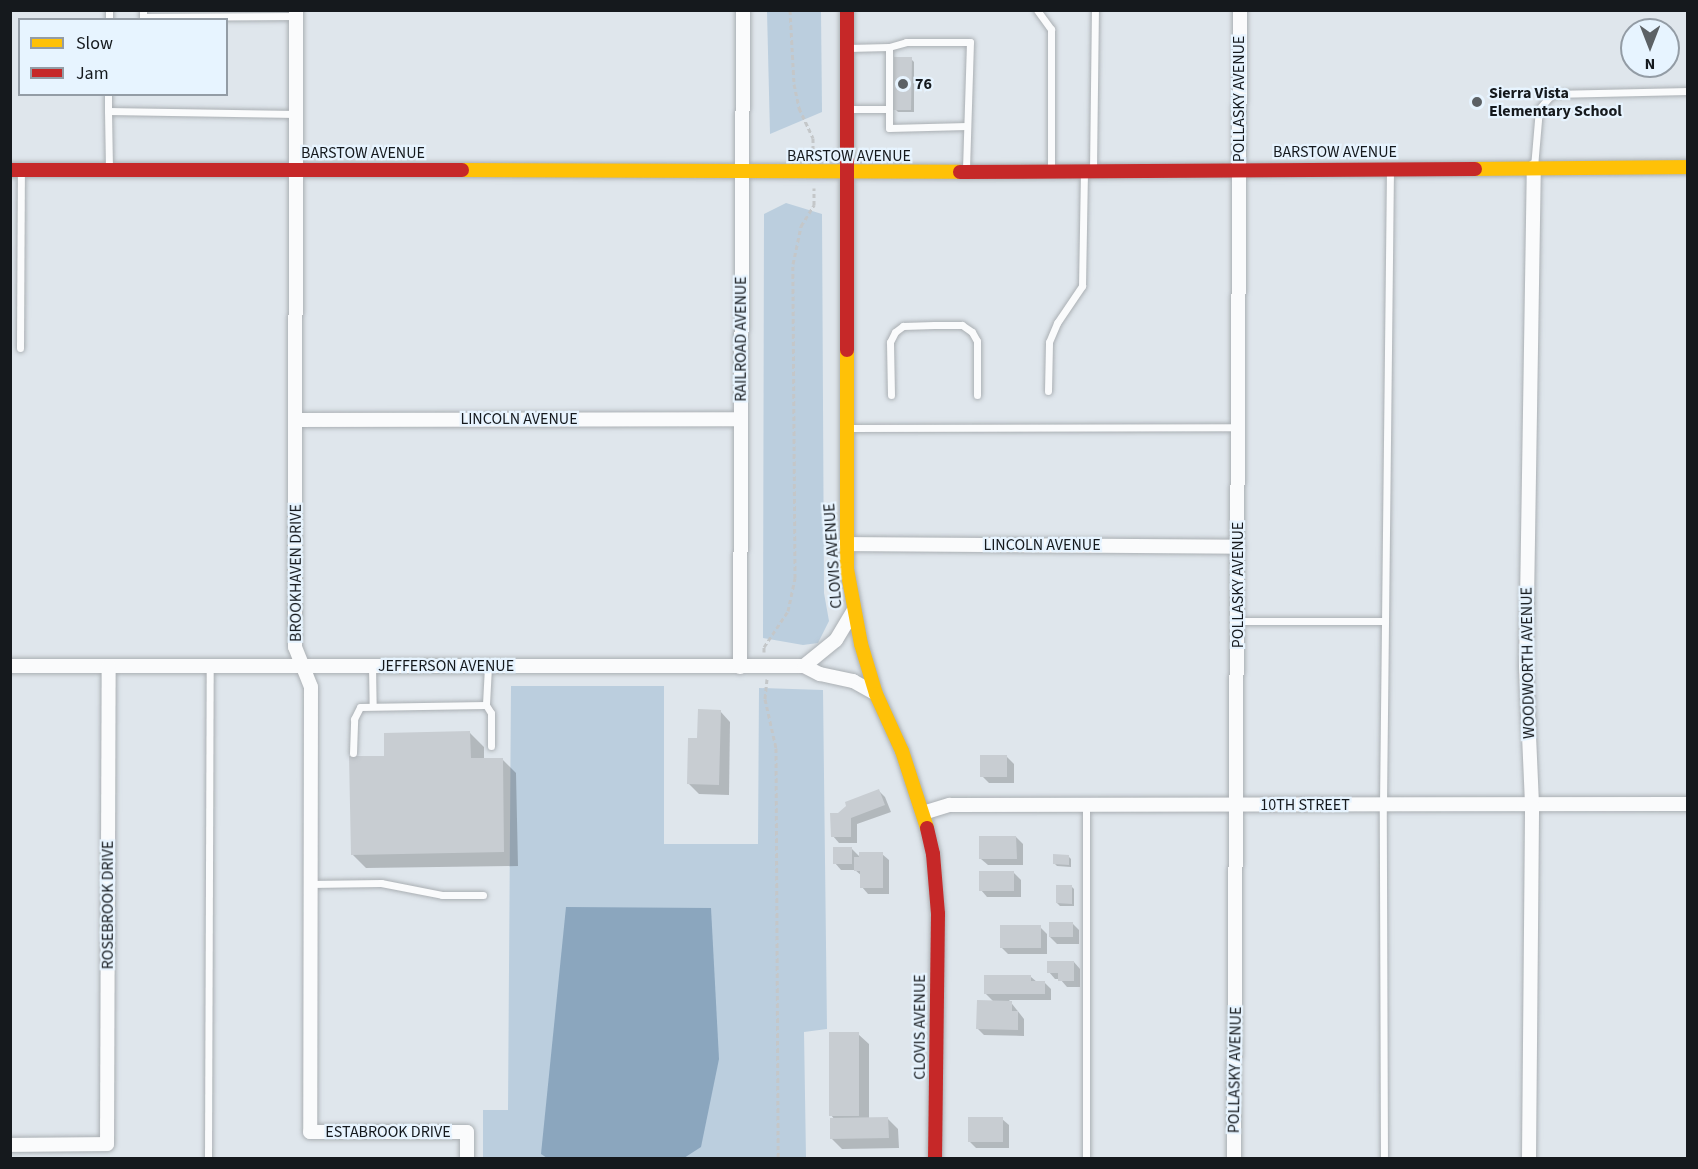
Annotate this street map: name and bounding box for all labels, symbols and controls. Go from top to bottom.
legend [18,18,228,96]
north arrow [1620,18,1680,78]
text: Slow [76,31,113,56]
street label: POLLASKY AVENUE [1229,36,1249,162]
text: N [1645,53,1655,75]
text: Jam [76,61,109,86]
place label: 76 [915,74,932,94]
marker: 76 [896,77,910,91]
place label: Sierra Vista Elementary School [1489,83,1622,121]
marker: Sierra Vista Elementary School [1470,95,1484,109]
street label: BARSTOW AVENUE [1273,142,1397,162]
street label: BARSTOW AVENUE [301,143,425,163]
street label: BARSTOW AVENUE [787,146,911,166]
street label: RAILROAD AVENUE [731,276,751,402]
street label: LINCOLN AVENUE [460,409,578,429]
street label: CLOVIS AVENUE [820,503,846,609]
street label: BROOKHAVEN DRIVE [286,504,306,642]
street label: POLLASKY AVENUE [1228,522,1248,648]
street label: LINCOLN AVENUE [983,535,1101,555]
street label: WOODWORTH AVENUE [1517,587,1539,739]
street label: JEFFERSON AVENUE [378,656,514,676]
street label: 10TH STREET [1260,795,1350,815]
street label: ROSEBROOK DRIVE [98,841,118,969]
street label: CLOVIS AVENUE [910,974,930,1080]
street label: POLLASKY AVENUE [1224,1007,1246,1133]
street label: ESTABROOK DRIVE [325,1122,451,1142]

